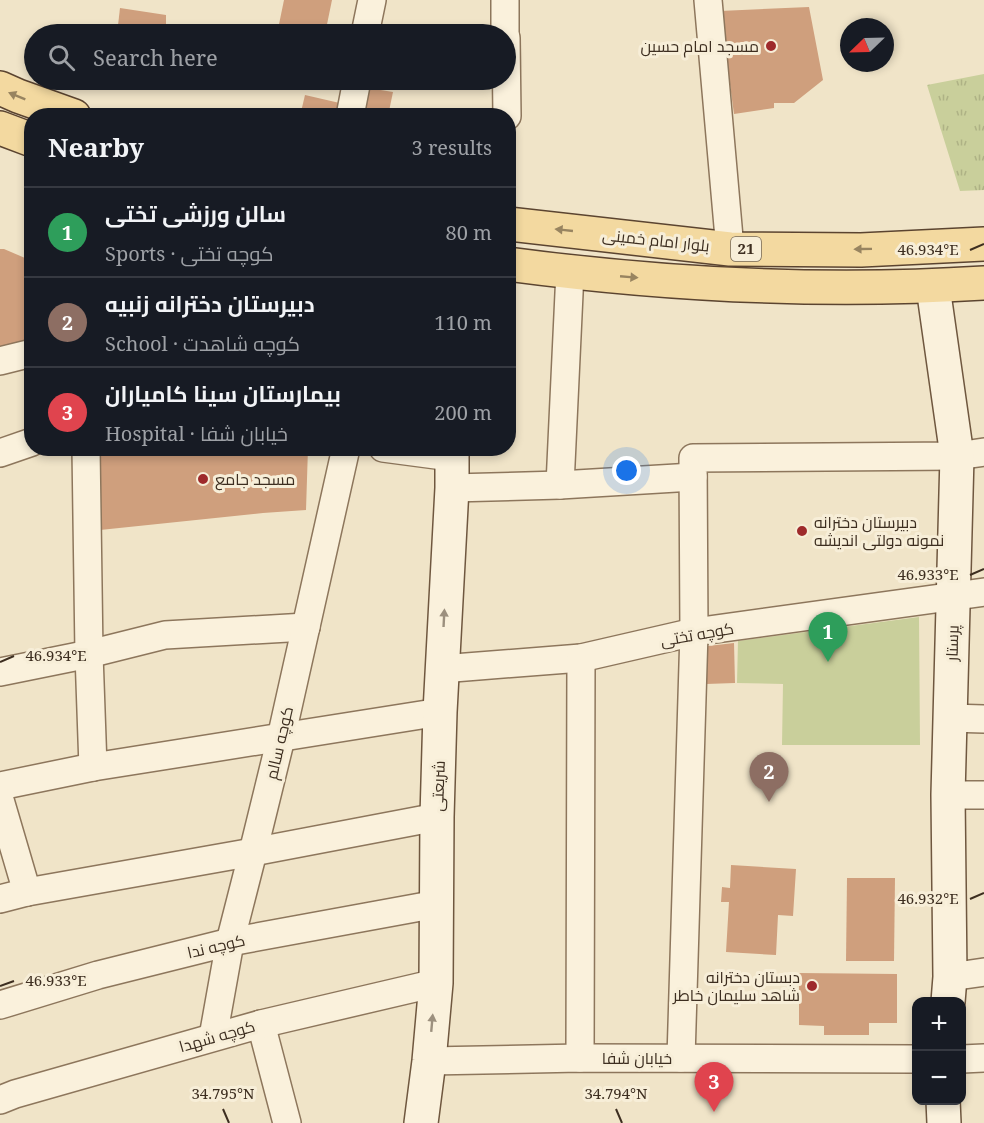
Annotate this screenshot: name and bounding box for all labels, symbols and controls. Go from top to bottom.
north arrow [840,18,894,72]
search box [24,24,516,90]
place label: مسجد امام حسین [641,35,759,58]
marker: مسجد امام حسین [764,39,778,53]
icon: search [45,41,78,74]
text: Search here [93,42,218,72]
one-way arrow [8,90,26,100]
text: Nearby [48,129,144,165]
text: 3 results [412,134,492,161]
text: سالن ورزشی تختی [105,198,286,228]
text: 1 [62,219,73,246]
text: 80 m [446,219,492,246]
street label: بلوار امام خمینی [601,223,711,258]
one-way arrow [554,225,573,235]
road number: 21 [731,237,761,261]
text: 46.934°E [897,239,959,259]
text: Sports · کوچه تختی [105,240,273,267]
one-way arrow [853,245,872,254]
one-way arrow [620,272,639,282]
text: دبیرستان دخترانه زنبیه [105,288,315,318]
text: 2 [62,309,73,336]
text: 110 m [434,309,492,336]
text: School · کوچه شاهدت [105,330,300,357]
text: بیمارستان سینا کامیاران [105,378,341,408]
text: 3 [62,399,73,426]
text: 200 m [434,399,492,426]
text: Hospital · خیابان شفا [105,420,288,447]
your location [612,456,641,485]
place label: مسجد جامع [215,468,295,491]
marker: مسجد جامع [196,472,210,486]
place label: دبیرستان دخترانه نمونه دولتی اندیشه [814,511,944,551]
marker: دبیرستان دخترانه نمونه دولتی اندیشه [795,524,809,538]
text: 46.933°E [897,564,959,584]
one-way arrow [440,609,449,628]
pin: 1 [808,612,848,662]
street label: کوچه تختی [658,617,736,652]
street label: پرستار [940,624,965,662]
text: 46.934°E [25,645,87,665]
street label: کوچه سالم [260,704,299,782]
pin: 2 [750,752,788,802]
street label: شریعتی [426,760,450,812]
text: 46.932°E [897,888,959,908]
street label: کوچه ندا [185,929,247,964]
place label: دبستان دخترانه شاهد سلیمان خاطر [672,966,800,1006]
text: 46.933°E [25,970,87,990]
marker: دبستان دخترانه شاهد سلیمان خاطر [805,979,819,993]
map controls [912,997,966,1105]
button: + [912,997,966,1051]
one-way arrow [428,1014,437,1033]
street label: کوچه شهدا [176,1015,258,1058]
street label: خیابان شفا [602,1047,672,1069]
button: − [912,1051,966,1105]
pin: 3 [694,1062,734,1112]
text: 34.795°N [191,1083,255,1103]
text: 34.794°N [584,1083,648,1103]

